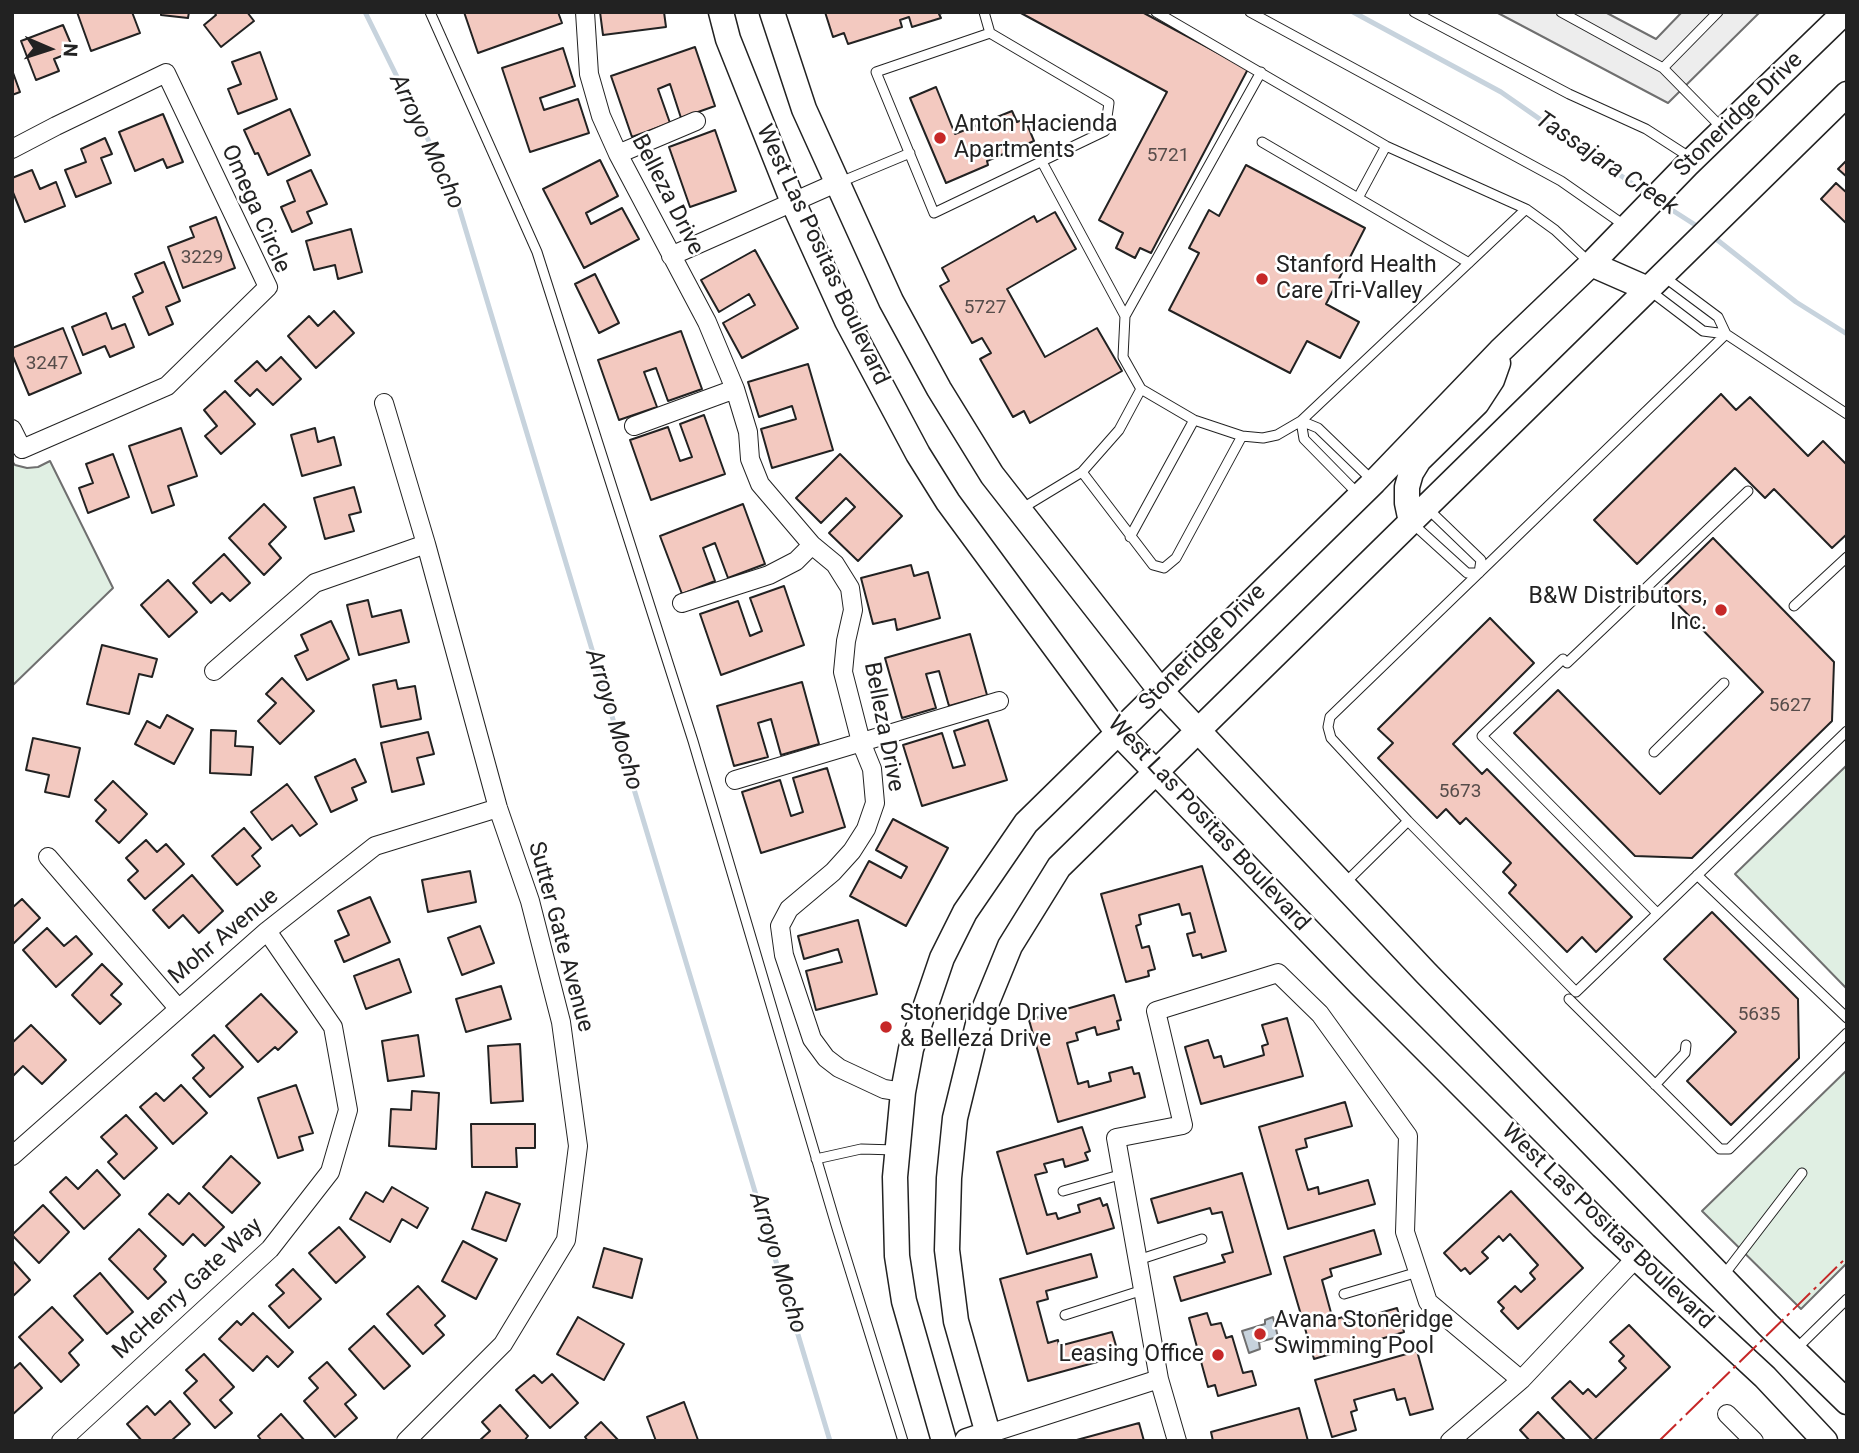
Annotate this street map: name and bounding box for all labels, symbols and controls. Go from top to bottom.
north arrow [14,14,84,84]
text: N [59,43,82,57]
street label: Stoneridge Drive [1669,47,1809,183]
water label: Arroyo Mocho [382,70,470,214]
water label: Tassajara Creek [1529,106,1683,222]
place label: Anton Hacienda Apartments [954,111,1117,165]
street label: West Las Positas Boulevard [749,120,895,390]
street label: Belleza Drive [625,130,709,260]
marker: Anton Hacienda Apartments [932,130,948,146]
street label: Omega Circle [214,141,296,277]
house number: 5721 [1147,145,1189,167]
house number: 3229 [181,247,223,269]
place label: Stanford Health Care Tri-Valley [1276,252,1437,306]
marker: Stanford Health Care Tri-Valley [1254,271,1270,287]
house number: 5727 [964,297,1006,319]
house number: 3247 [26,353,68,375]
street label: Stoneridge Drive [1134,579,1272,717]
place label: B&W Distributors, Inc. [1529,583,1707,637]
marker: B&W Distributors, Inc. [1713,602,1729,618]
water label: Arroyo Mocho [578,646,648,794]
street label: Belleza Drive [857,660,909,794]
house number: 5627 [1769,695,1811,717]
street label: West Las Positas Boulevard [1101,711,1315,937]
house number: 5673 [1439,781,1481,803]
street label: Sutter Gate Avenue [521,839,599,1035]
street label: Mohr Avenue [164,883,284,991]
place label: Stoneridge Drive & Belleza Drive [900,1000,1068,1054]
house number: 5635 [1738,1004,1780,1026]
marker: Stoneridge Drive & Belleza Drive [878,1019,894,1035]
street label: West Las Positas Boulevard [1495,1118,1719,1336]
water label: Arroyo Mocho [742,1189,812,1337]
street label: McHenry Gate Way [107,1212,269,1366]
place label: Avana Stoneridge Swimming Pool [1274,1307,1453,1361]
marker: Avana Stoneridge Swimming Pool [1252,1326,1268,1342]
place label: Leasing Office [1058,1341,1204,1369]
marker: Leasing Office [1210,1347,1226,1363]

